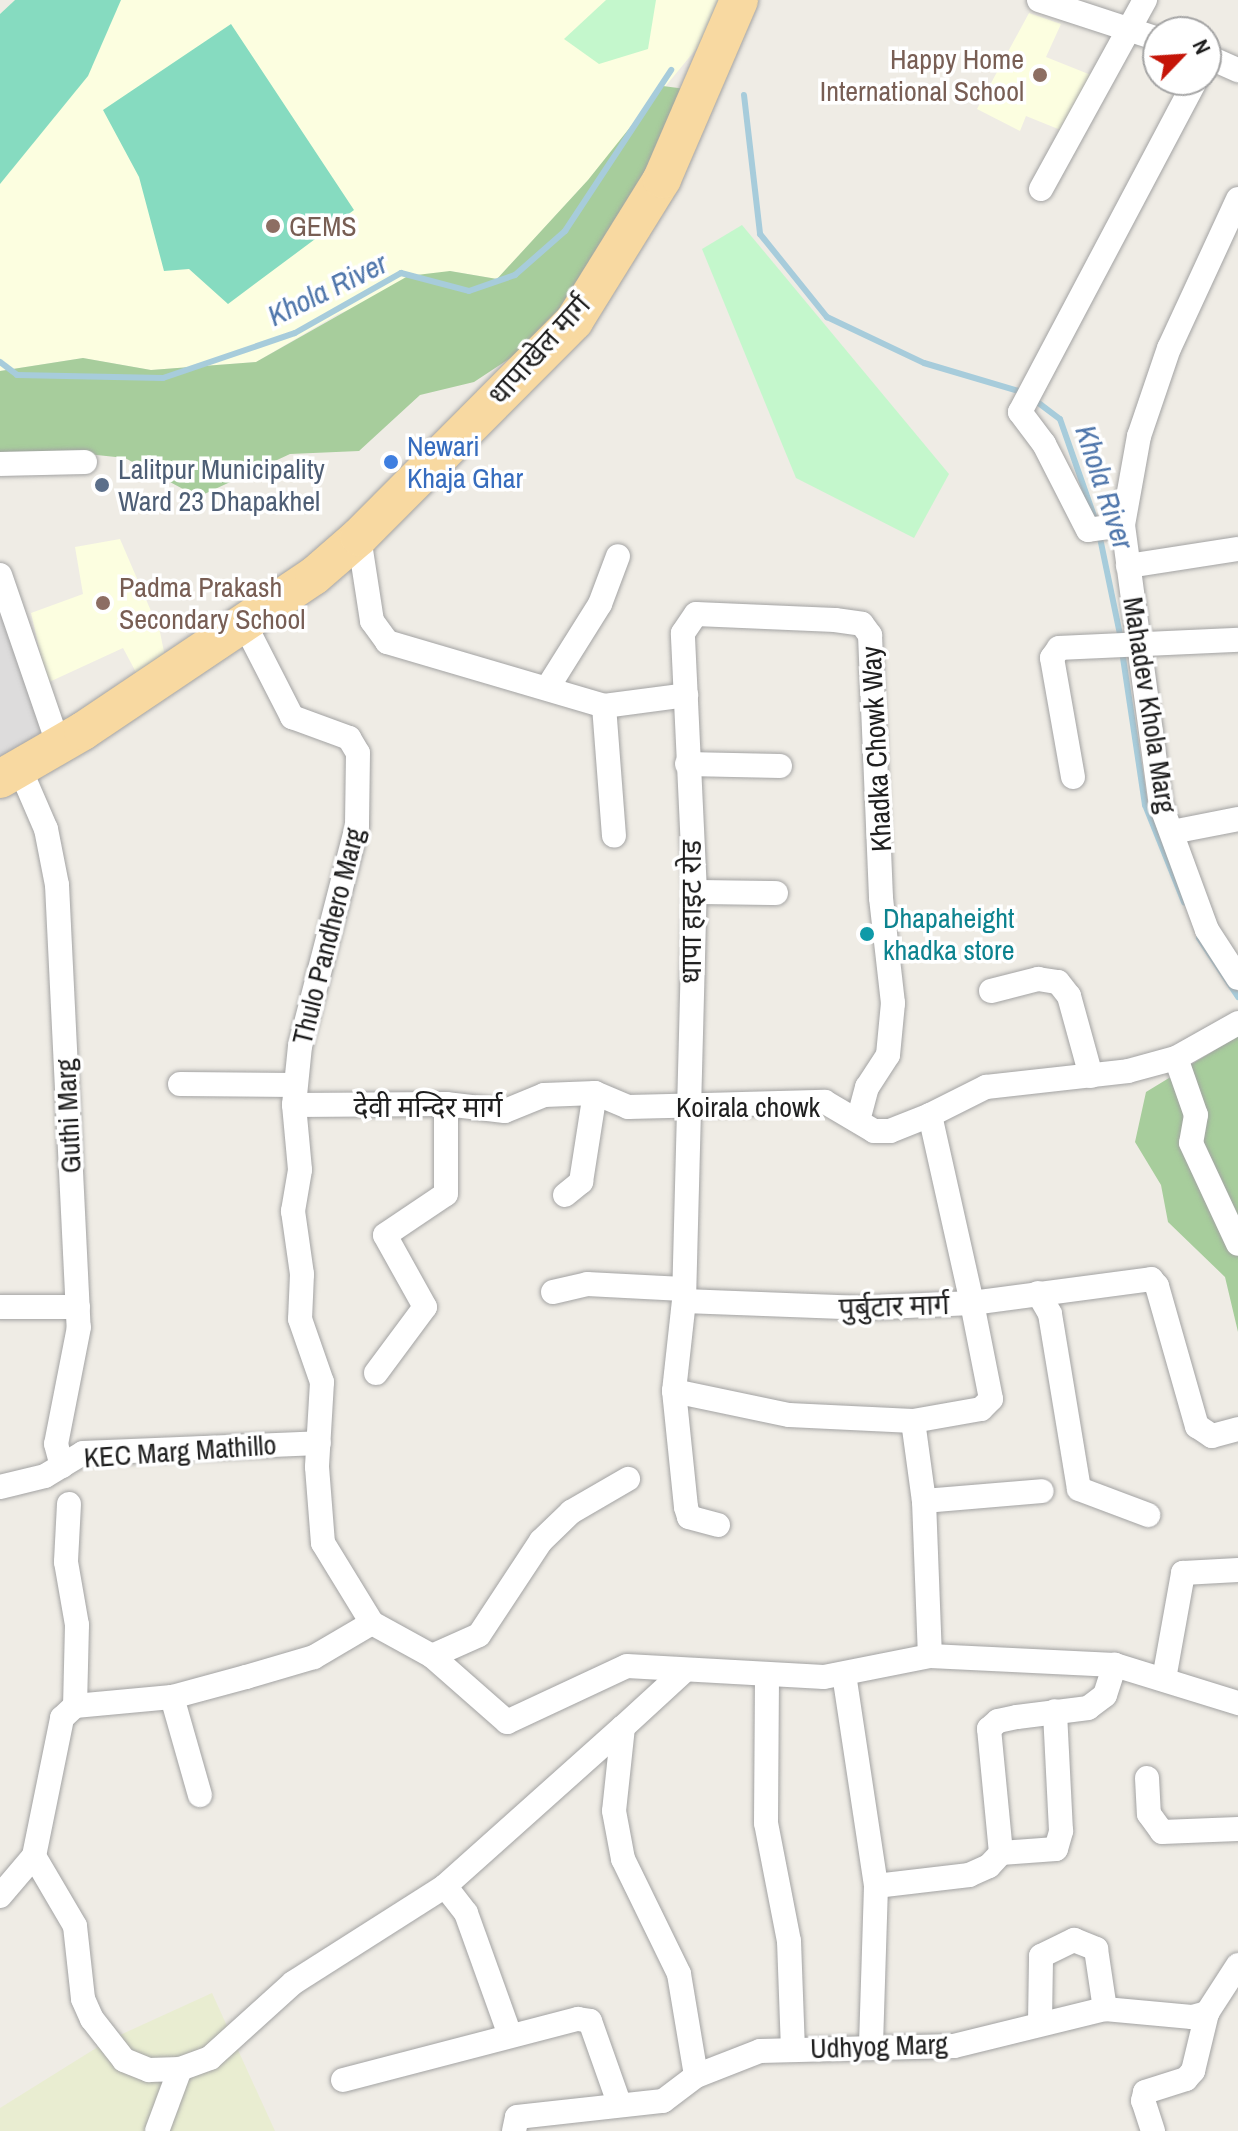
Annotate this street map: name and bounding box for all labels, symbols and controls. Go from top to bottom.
north arrow [1142,16,1222,96]
text: N [1186,34,1218,59]
place label: Happy Home International School [820,42,1024,108]
marker: Happy Home International School [1031,66,1049,84]
place label: GEMS [289,209,357,243]
marker: GEMS [264,217,282,235]
water label: Khola River [261,245,393,333]
street label: धापाखेल मार्ग [481,288,597,412]
water label: Khola River [1068,420,1142,554]
place label: Newari Khaja Ghar [407,429,523,495]
place label: Lalitpur Municipality Ward 23 Dhapakhel [118,452,325,518]
marker: Newari Khaja Ghar [382,453,400,471]
marker: Lalitpur Municipality Ward 23 Dhapakhel [93,476,111,494]
place label: Padma Prakash Secondary School [119,570,305,636]
marker: Padma Prakash Secondary School [94,594,112,612]
street label: Mahadev Khola Marg [1116,595,1184,815]
street label: Khadka Chowk Way [854,645,898,853]
street label: Thulo Pandhero Marg [285,824,371,1048]
street label: धापा हाइट रोड [674,840,708,984]
place label: Dhapaheight khadka store [883,901,1014,967]
marker: Dhapaheight khadka store [858,925,876,943]
street label: Guthi Marg [48,1058,88,1174]
street label: देवी मन्दिर मार्ग [353,1090,503,1124]
street label: Koirala chowk [676,1090,820,1124]
street label: पुर्बुटार मार्ग [838,1287,950,1325]
street label: KEC Marg Mathillo [83,1428,277,1474]
street label: Udhyog Marg [810,2027,948,2065]

